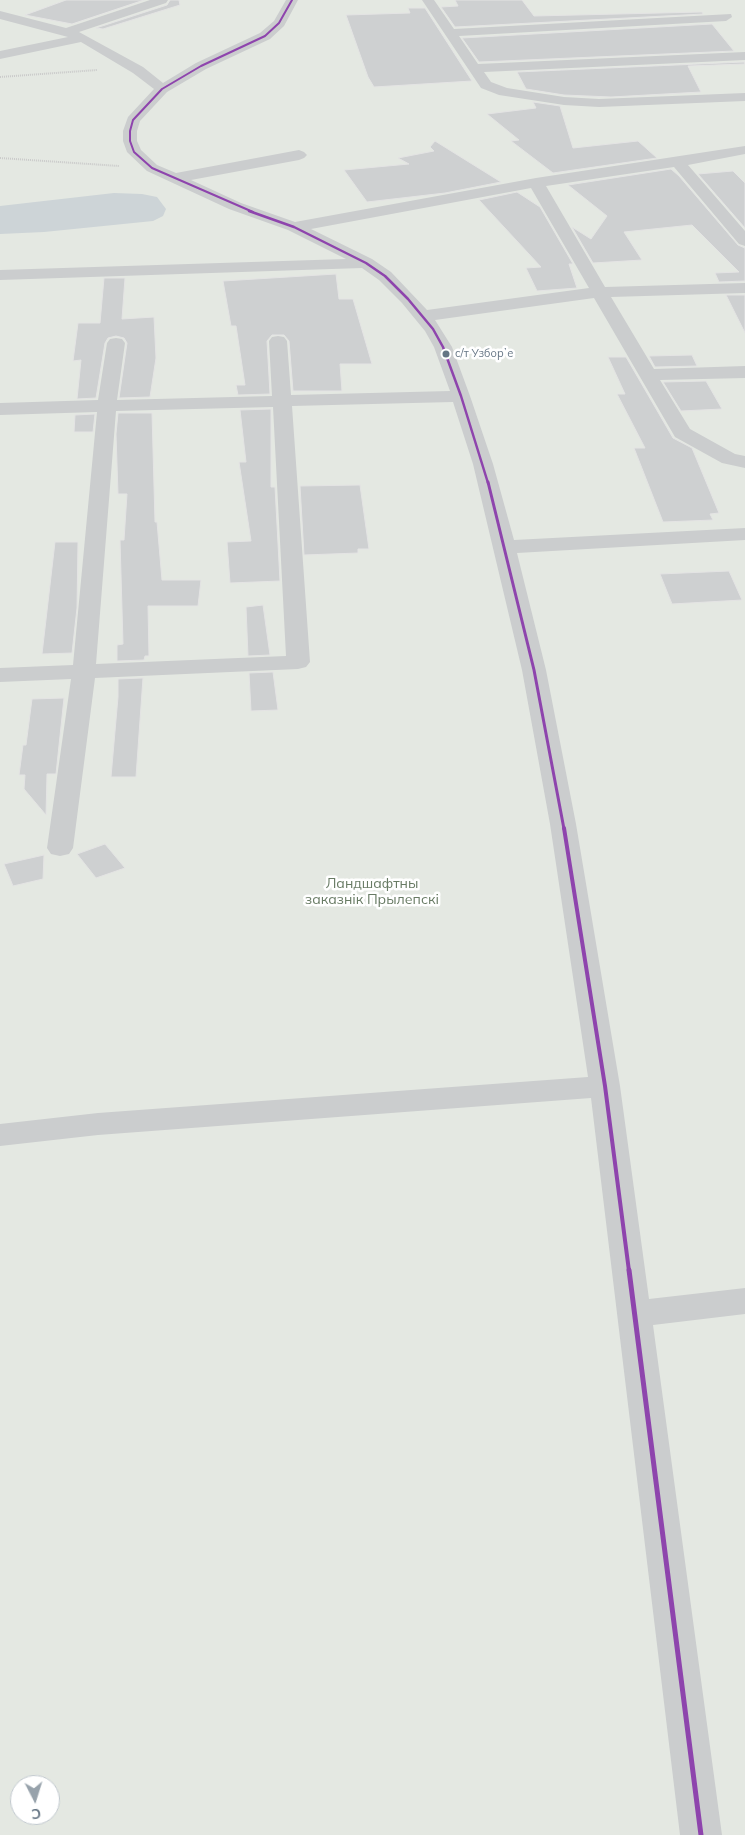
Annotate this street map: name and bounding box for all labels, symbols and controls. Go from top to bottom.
place label: с/т Узборʼе [455,347,513,361]
marker: с/т Узборʼе [441,349,451,359]
park label: Ландшафтны заказнік Прылепскі [305,876,439,909]
north arrow [10,1775,60,1825]
text: С [31,1805,42,1823]

